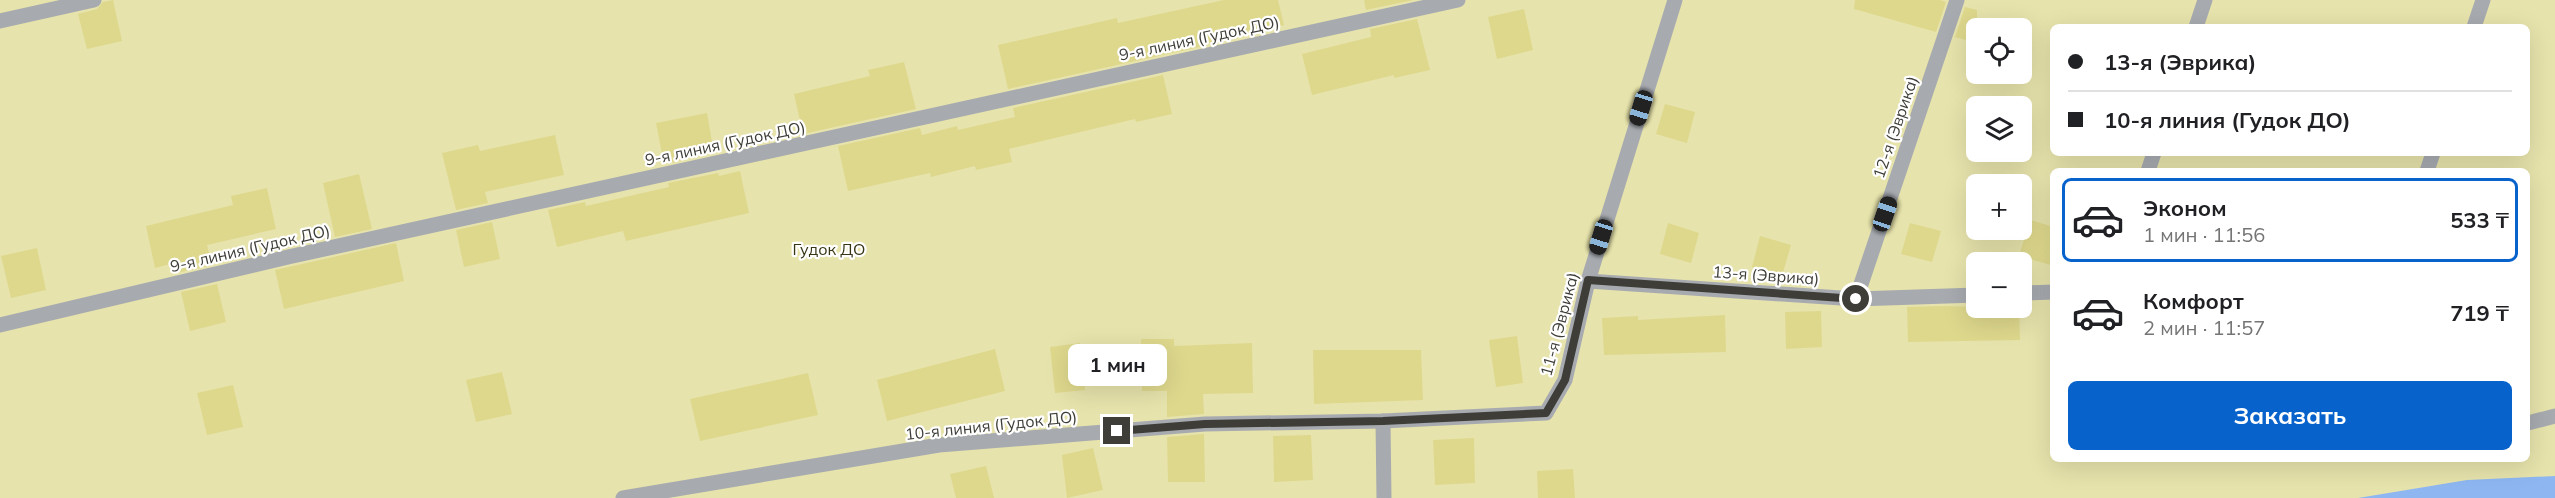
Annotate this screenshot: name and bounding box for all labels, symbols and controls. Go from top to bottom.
street label: 9-я линия (Гудок ДО) [1117,11,1281,65]
map controls [1966,18,2032,318]
button: locate [1966,18,2032,84]
text: 13-я (Эврика) [2104,48,2256,76]
street label: 12-я (Эврика) [1868,73,1922,181]
car [1627,88,1655,128]
button: layers [1966,96,2032,162]
text: 10-я линия (Гудок ДО) [2104,106,2350,134]
street label: 9-я линия (Гудок ДО) [643,116,807,170]
button: + [1966,174,2032,240]
icon: car [2071,193,2125,247]
car [1871,194,1899,234]
text: Эконом [2143,194,2227,222]
text: 533 ₸ [2450,206,2509,234]
car [1587,217,1615,257]
street label: 9-я линия (Гудок ДО) [168,220,332,276]
text: 1 мин · 11:56 [2143,222,2265,247]
park label: Гудок ДО [793,239,865,259]
button: − [1966,252,2032,318]
street label: 13-я (Эврика) [1712,261,1820,289]
street label: 11-я (Эврика) [1536,270,1582,378]
route start [1842,285,1869,312]
icon: car [2071,286,2125,340]
text: Комфорт [2143,287,2244,315]
text: 719 ₸ [2450,299,2509,327]
text: 2 мин · 11:57 [2143,315,2265,340]
callout: 1 мин [1068,344,1166,386]
text: 1 мин [1089,352,1146,377]
button: Заказать [2068,381,2512,450]
street label: 10-я линия (Гудок ДО) [904,406,1078,444]
route end [1103,417,1130,444]

